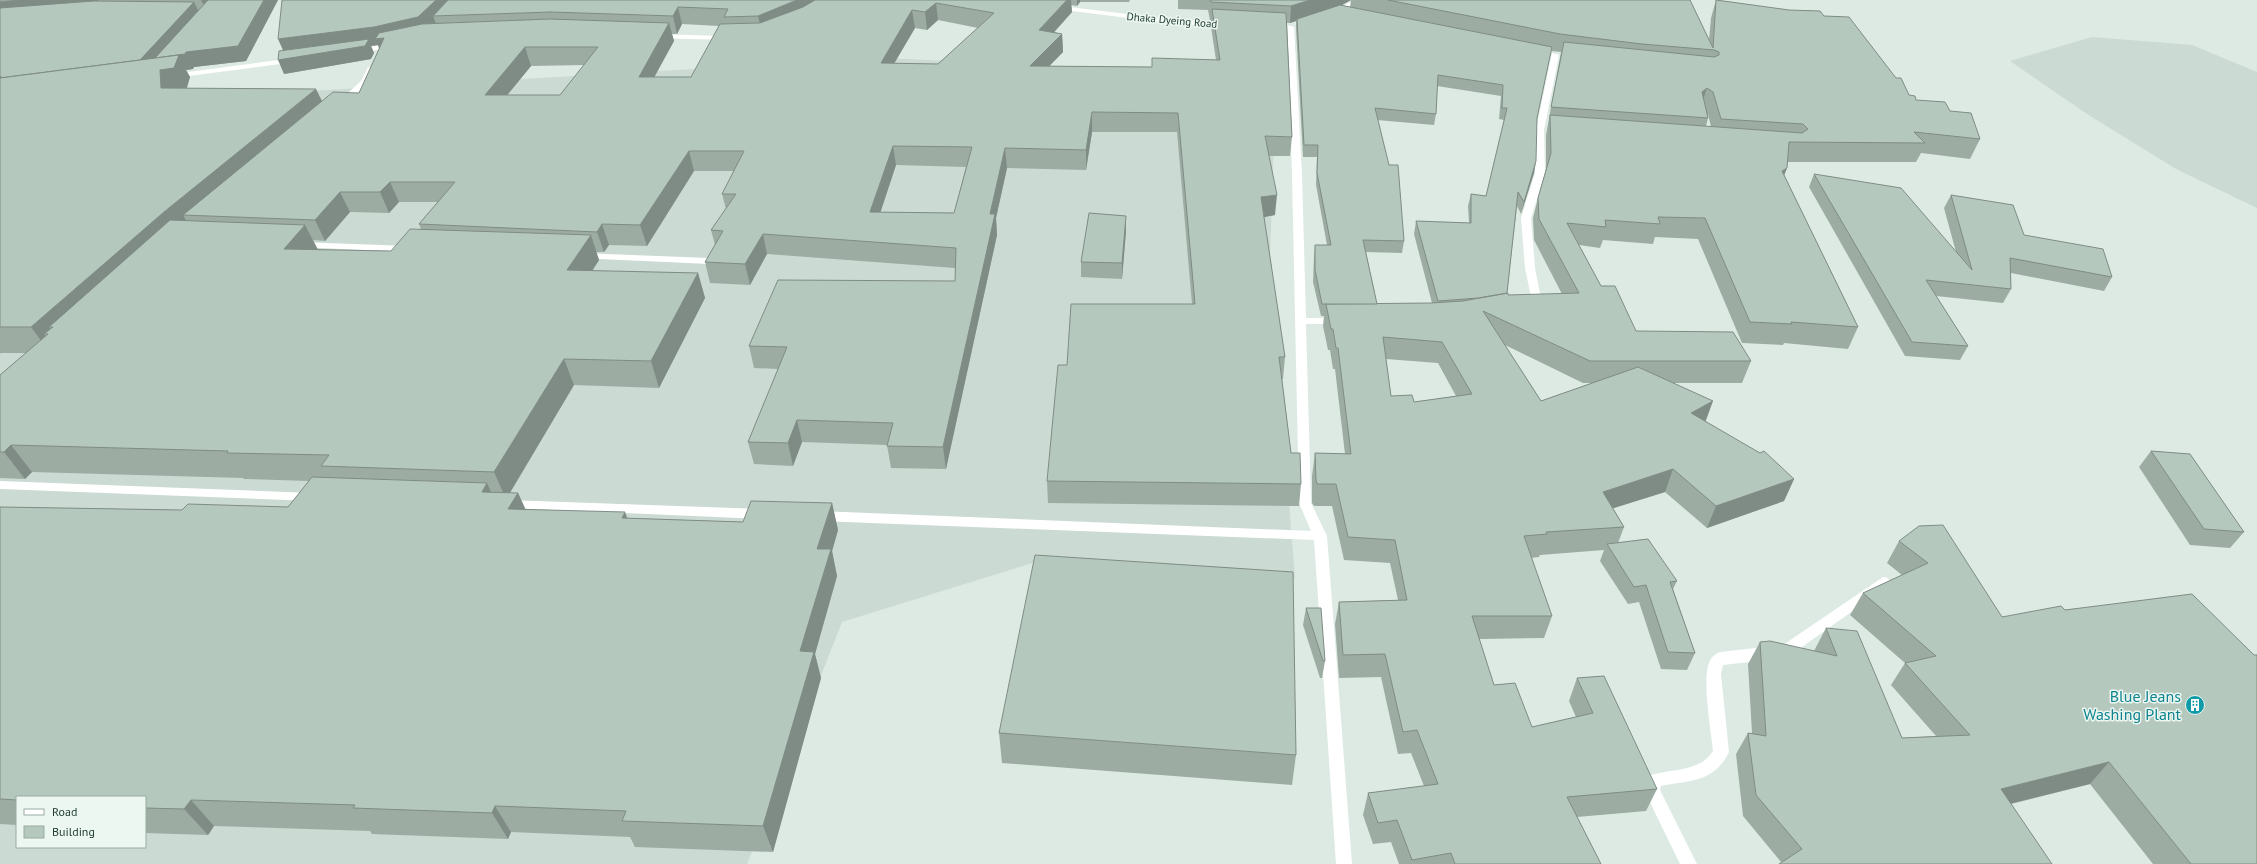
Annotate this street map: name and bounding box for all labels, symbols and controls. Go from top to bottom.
street label: Dhaka Dyeing Road [1126,9,1218,31]
place label: Blue Jeans Washing Plant [2083,686,2182,724]
building icon: Blue Jeans Washing Plant [2184,694,2206,716]
legend [16,796,146,848]
text: Road [52,804,77,819]
text: Building [52,824,95,839]

